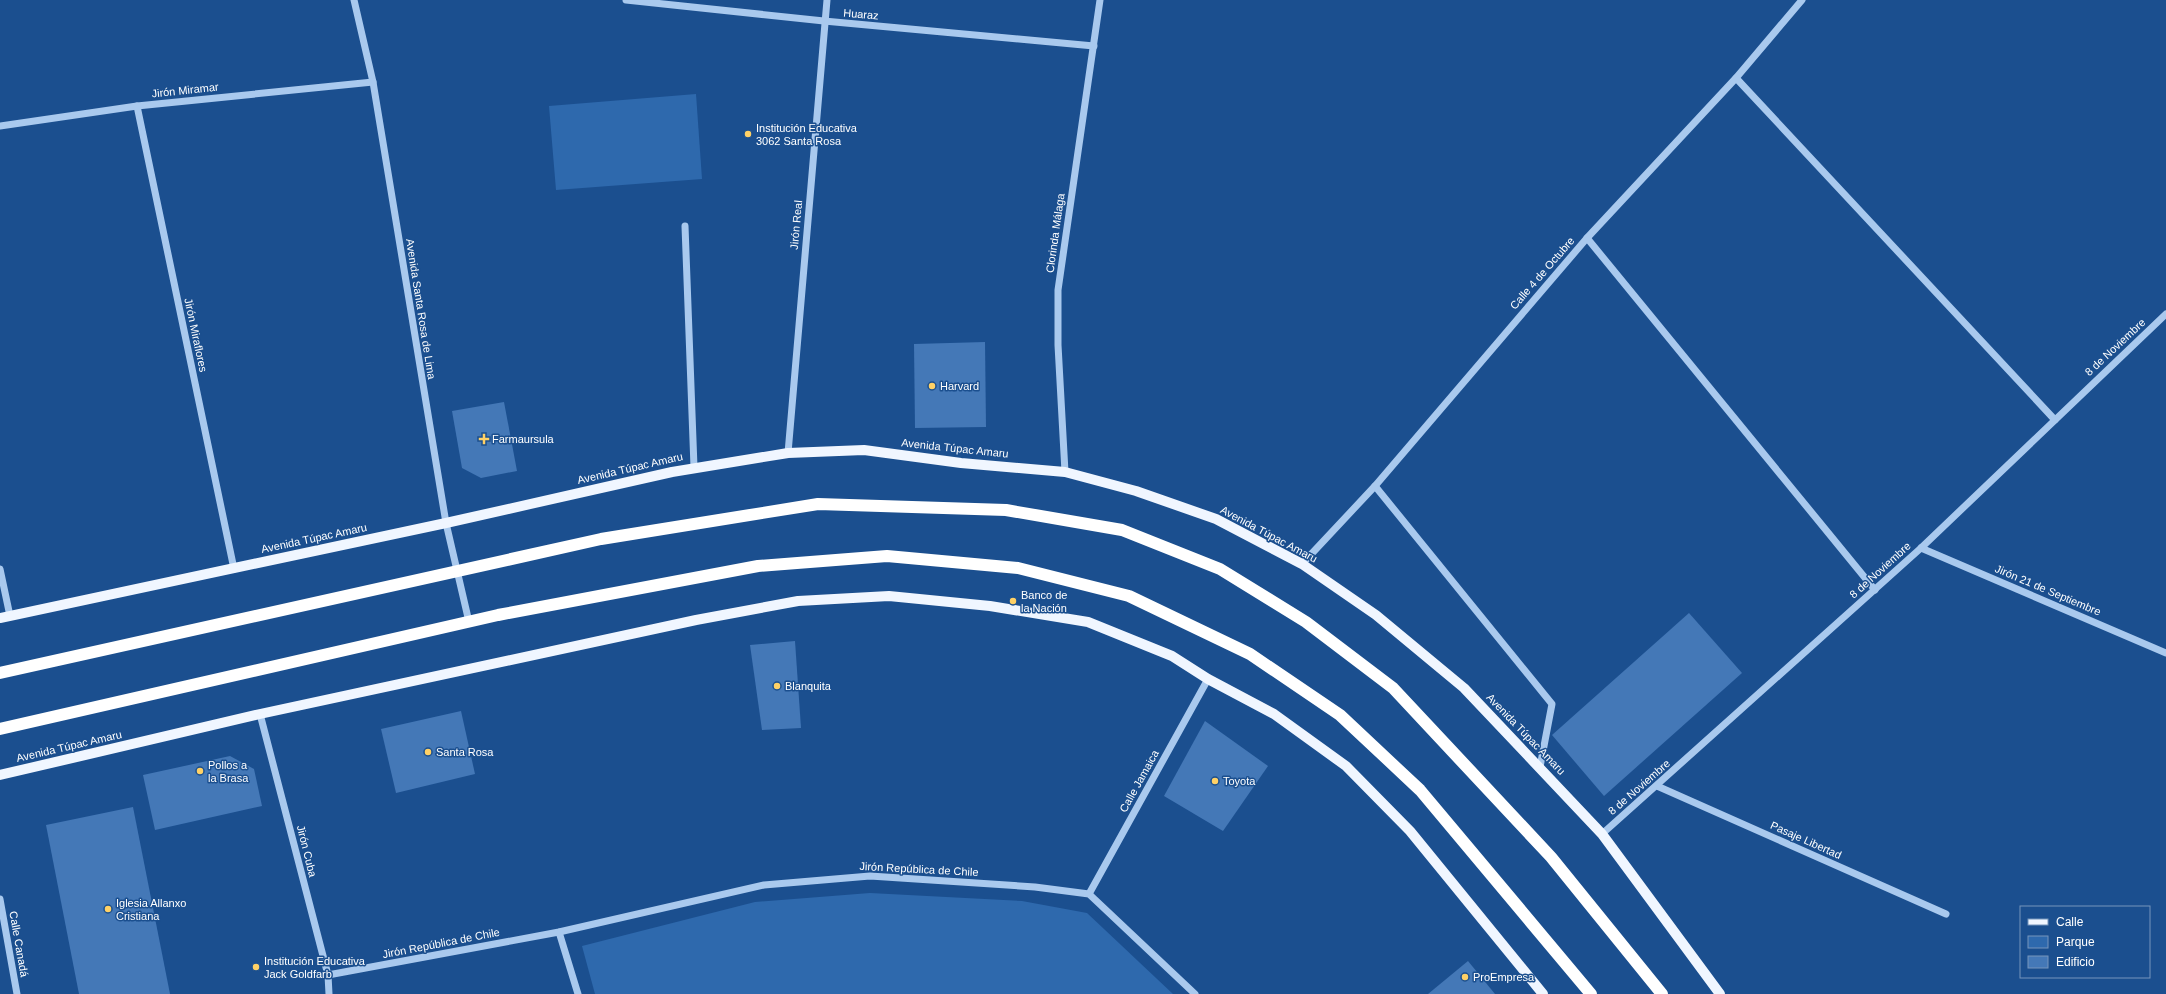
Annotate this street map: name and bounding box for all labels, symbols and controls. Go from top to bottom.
street label: Huaraz [843,6,879,22]
street label: Jirón Miramar [151,80,219,99]
place label: Institución Educativa 3062 Santa Rosa [756,122,858,147]
marker: Institución Educativa 3062 Santa Rosa [743,129,753,139]
street label: Clorinda Málaga [1043,192,1067,273]
street label: Jirón Real [788,200,804,250]
street label: Calle 4 de Octubre [1507,234,1577,312]
street label: Avenida Santa Rosa de Lima [404,238,438,381]
street label: Jirón Miraflores [182,297,210,374]
street label: 8 de Noviembre [2083,316,2147,378]
place label: Harvard [940,380,979,392]
marker: Harvard [927,381,937,391]
place label: Farmaursula [492,433,555,445]
marker: Farmaursula [479,434,489,444]
street label: Avenida Túpac Amaru [901,436,1009,460]
street label: Avenida Túpac Amaru [576,450,684,486]
street label: Avenida Túpac Amaru [1219,503,1319,565]
street label: Avenida Túpac Amaru [260,521,368,555]
street label: 8 de Noviembre [1847,540,1913,600]
street label: Jirón 21 de Septiembre [1993,562,2103,618]
place label: Banco de la Nación [1021,589,1067,614]
marker: Banco de la Nación [1008,596,1018,606]
place label: Blanquita [785,680,832,692]
marker: Blanquita [772,681,782,691]
street label: Avenida Túpac Amaru [1484,691,1568,777]
street label: Avenida Túpac Amaru [15,728,123,764]
place label: Santa Rosa [436,746,494,758]
marker: Santa Rosa [423,747,433,757]
street label: Calle Jamaica [1117,747,1161,814]
street label: 8 de Noviembre [1606,757,1672,817]
place label: Pollos a la Brasa [208,759,249,784]
marker: Pollos a la Brasa [195,766,205,776]
place label: Toyota [1223,775,1256,787]
marker: Toyota [1210,776,1220,786]
street label: Pasaje Libertad [1769,819,1843,861]
street label: Jirón Cuba [295,824,319,879]
street label: Jirón República de Chile [859,860,979,878]
place label: Iglesia Allanxo Cristiana [116,897,186,922]
marker: Iglesia Allanxo Cristiana [103,904,113,914]
legend [2020,906,2150,978]
street label: Calle Canadá [7,910,31,979]
text: Calle [2056,915,2084,929]
street label: Jirón República de Chile [381,926,501,960]
text: Parque [2056,935,2095,949]
place label: Institución Educativa Jack Goldfarb [264,955,366,980]
text: Edificio [2056,955,2095,969]
marker: Institución Educativa Jack Goldfarb [251,962,261,972]
place label: ProEmpresa [1473,971,1535,983]
marker: ProEmpresa [1460,972,1470,982]

